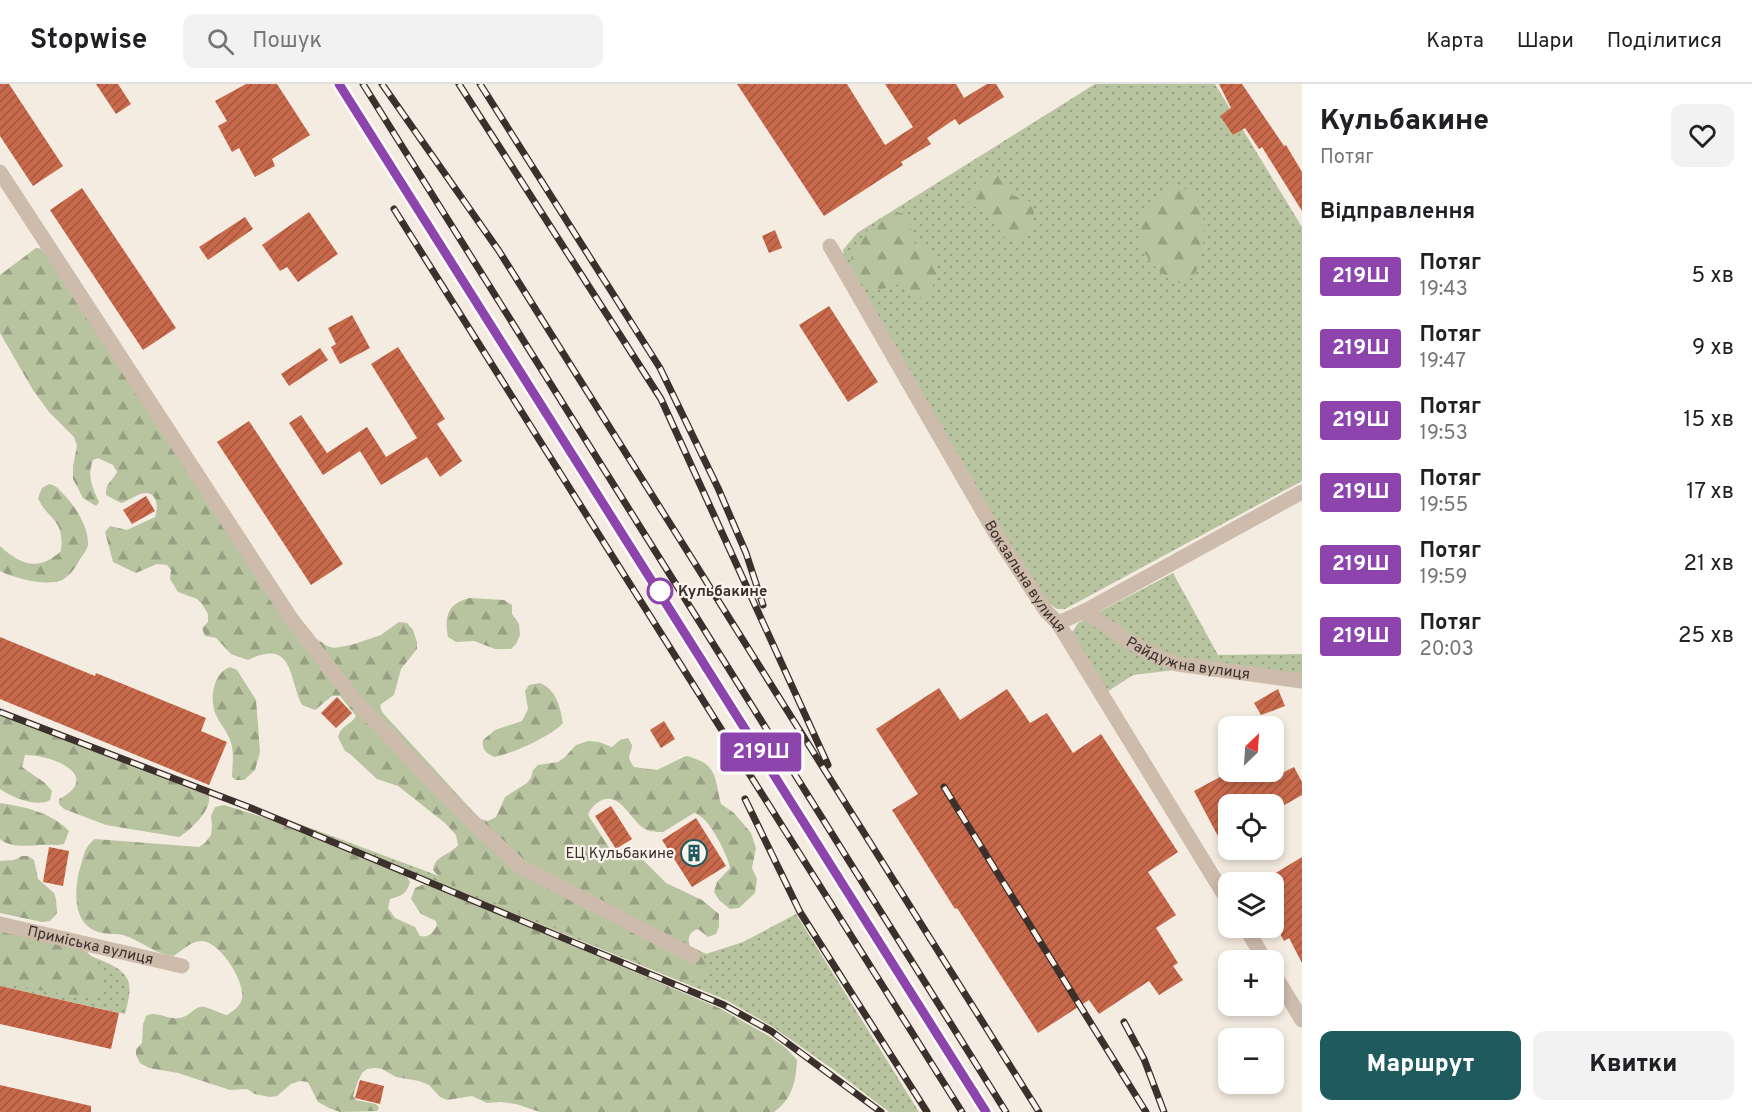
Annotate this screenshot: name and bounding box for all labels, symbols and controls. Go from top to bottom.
search box [183,14,603,68]
text: Stopwise [30,23,147,59]
icon: search [204,25,237,58]
text: Пошук [252,28,322,55]
text: Карта [1426,28,1484,55]
text: Шари [1517,28,1574,55]
text: Поділитися [1607,28,1722,55]
text: Кульбакине [1320,104,1489,140]
button: heart [1671,104,1734,167]
text: Потяг [1320,145,1374,171]
text: Відправлення [1320,199,1475,226]
text: Потяг [1419,250,1481,277]
text: 219Ш [1332,263,1389,290]
text: 5 хв [1691,263,1734,290]
text: 19:43 [1419,277,1468,303]
text: Потяг [1419,322,1481,349]
text: 219Ш [1332,335,1389,362]
text: 9 хв [1692,335,1734,362]
text: 19:47 [1419,349,1466,375]
text: Потяг [1419,394,1481,421]
text: 219Ш [1332,407,1389,434]
text: 15 хв [1683,407,1734,434]
text: 19:53 [1419,421,1468,447]
text: Потяг [1419,466,1481,493]
text: 219Ш [1332,479,1389,506]
text: 17 хв [1686,479,1734,506]
text: 19:55 [1419,493,1468,519]
street label: Вокзальна вулиця [979,517,1070,636]
text: Потяг [1419,538,1481,565]
text: 219Ш [1332,551,1389,578]
text: 21 хв [1683,551,1734,578]
text: 19:59 [1419,565,1467,591]
marker: Кульбакине [647,578,673,604]
place label: Кульбакине [678,583,767,602]
text: Потяг [1419,610,1481,637]
text: 219Ш [1332,623,1389,650]
text: 25 хв [1678,623,1734,650]
street label: Райдужна вулиця [1122,633,1251,685]
text: 20:03 [1419,637,1474,663]
north arrow [1218,716,1284,782]
map controls [1218,716,1284,1094]
line badge: 219Ш [719,732,803,772]
text: 219Ш [732,739,790,766]
button: locate [1218,794,1284,860]
building icon: ЕЦ Кульбакине [679,838,709,868]
place label: ЕЦ Кульбакине [565,845,674,864]
button: layers [1218,872,1284,938]
street label: Приміська вулиця [25,923,155,970]
button: + [1218,950,1284,1016]
button: − [1218,1028,1284,1094]
button: Маршрут [1320,1031,1521,1100]
button: Квитки [1533,1031,1734,1100]

